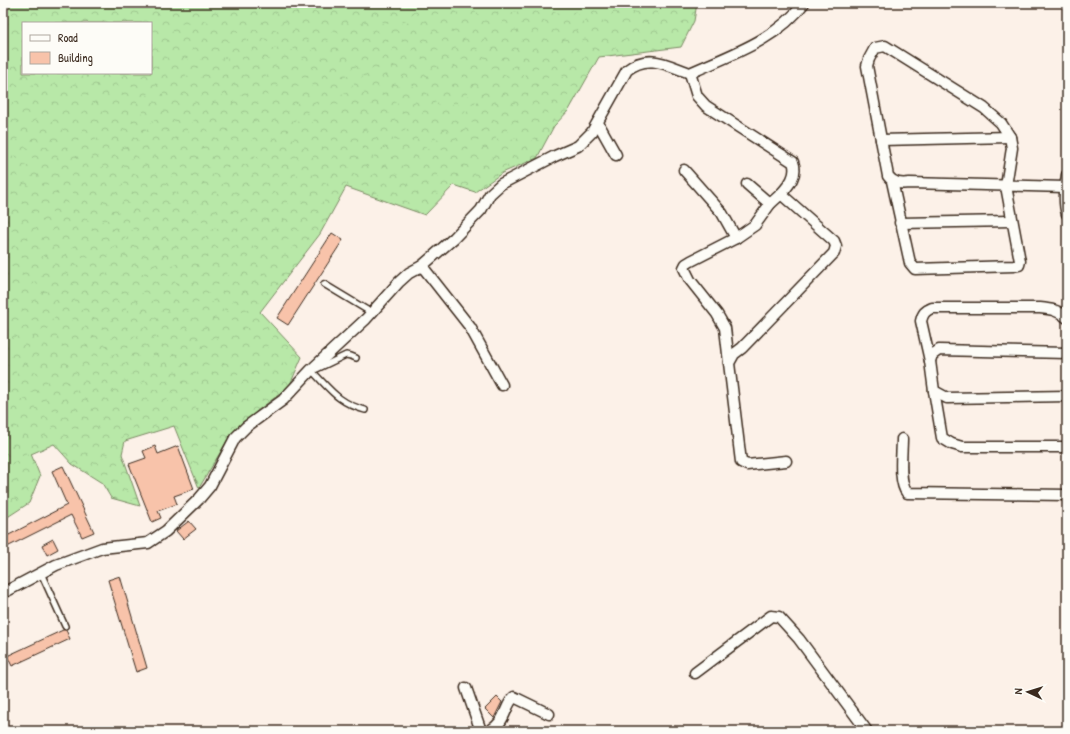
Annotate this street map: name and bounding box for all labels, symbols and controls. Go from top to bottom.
legend [22,22,152,74]
text: Road [58,29,78,46]
text: Building [58,49,93,66]
north arrow [1008,672,1048,712]
text: N [1011,688,1025,695]

